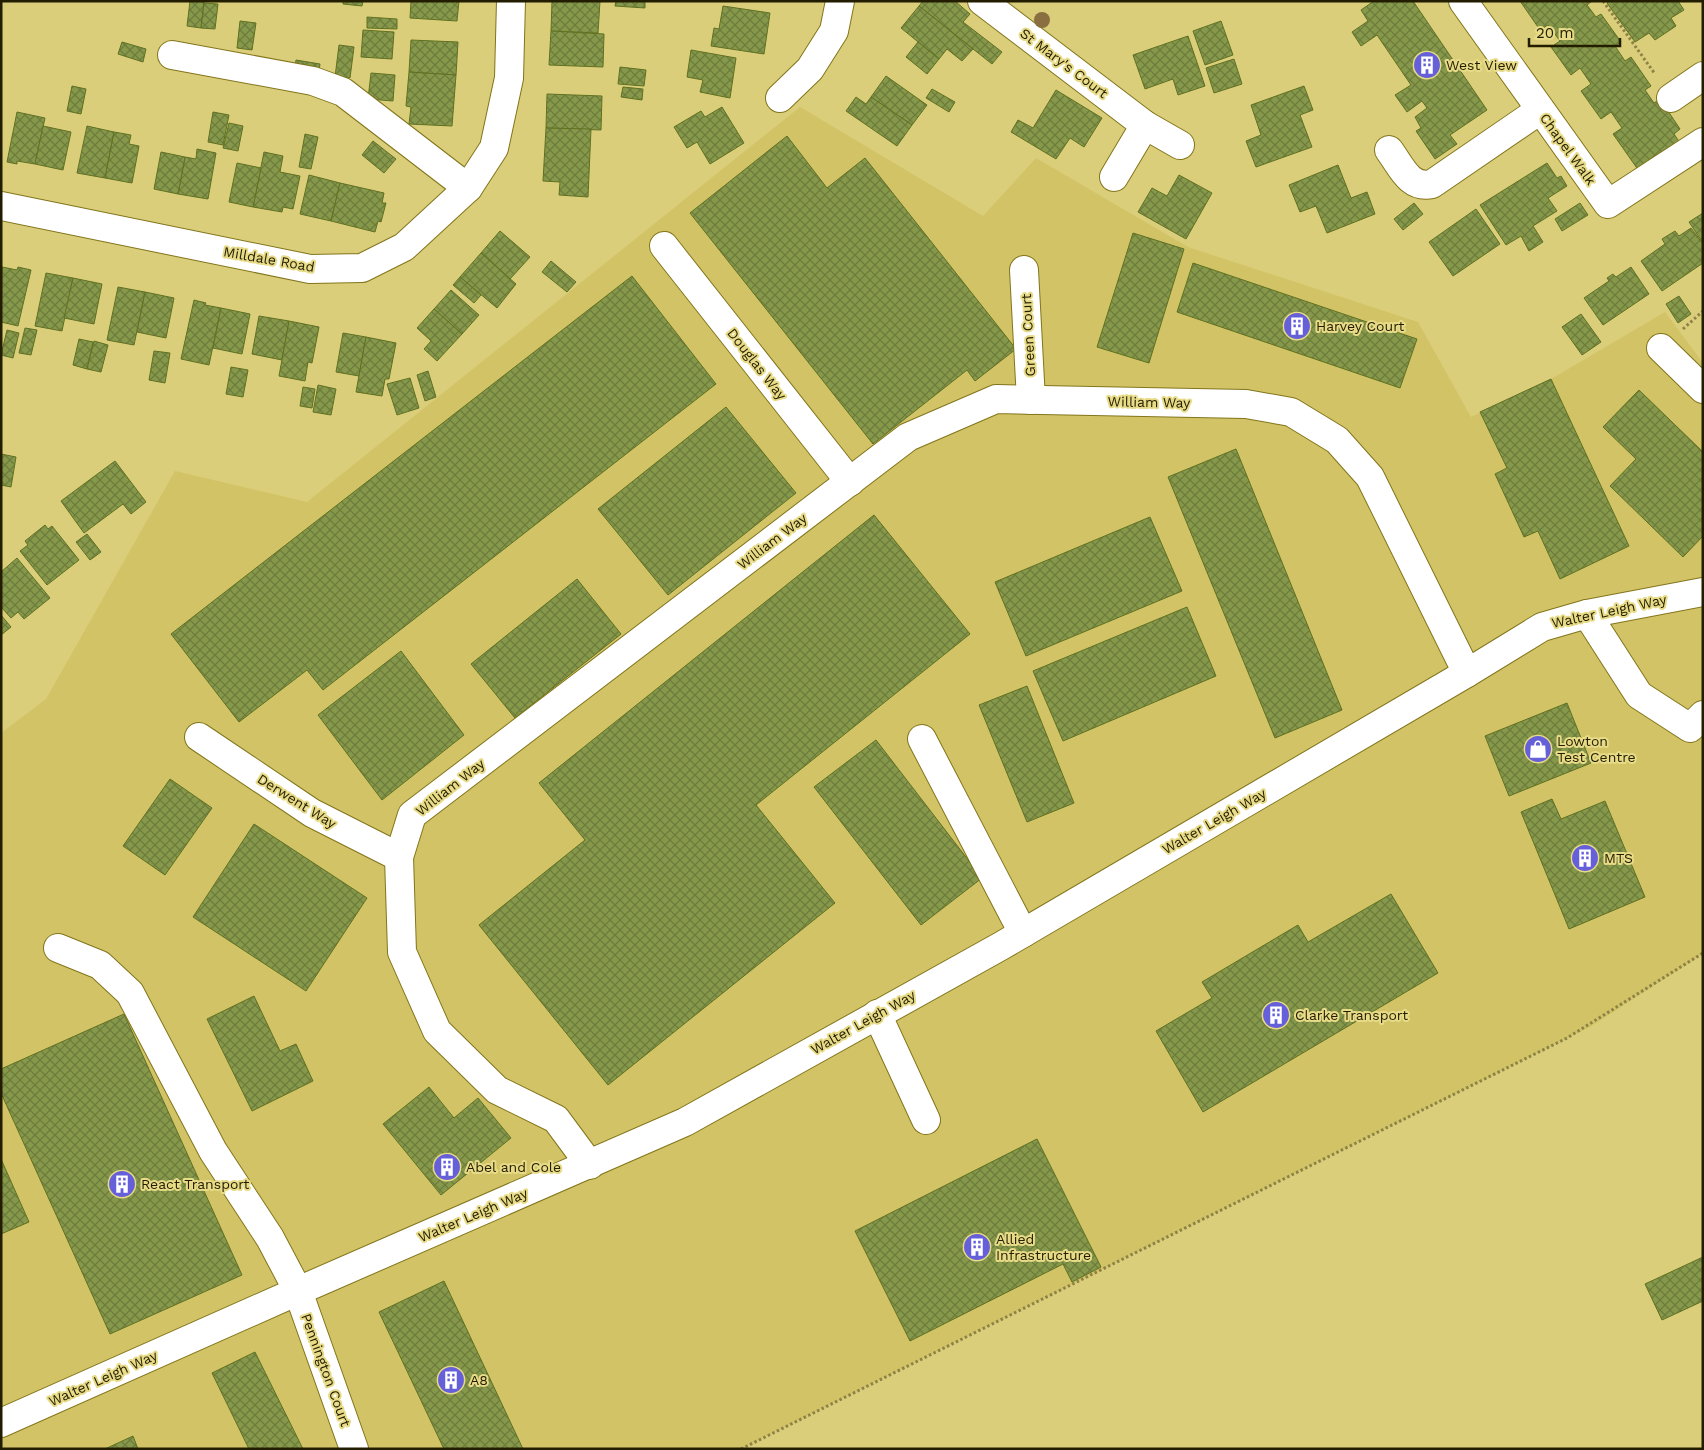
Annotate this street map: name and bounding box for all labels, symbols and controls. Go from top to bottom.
scale bar [1529,15,1620,47]
text: 20 m [1536,24,1574,42]
street label: St Mary's Court [1017,25,1111,101]
building icon: West View [1412,50,1442,80]
place label: West View [1446,57,1517,73]
street label: Chapel Walk [1537,110,1599,188]
street label: Milldale Road [222,243,316,275]
street label: Green Court [1018,293,1038,377]
building icon: Harvey Court [1282,311,1312,341]
place label: Harvey Court [1316,318,1404,334]
street label: Douglas Way [724,325,790,404]
street label: William Way [1107,393,1191,411]
street label: William Way [734,509,811,572]
street label: Walter Leigh Way [1550,591,1669,631]
place label: Lowton Test Centre [1557,733,1636,765]
shop icon: Lowton Test Centre [1523,734,1553,764]
street label: William Way [412,755,488,819]
street label: Derwent Way [255,770,340,832]
street label: Walter Leigh Way [1159,784,1269,857]
building icon: MTS [1570,843,1600,873]
place label: MTS [1604,850,1633,866]
street label: Walter Leigh Way [808,986,919,1057]
building icon: Clarke Transport [1261,1000,1291,1030]
place label: Clarke Transport [1295,1007,1408,1023]
building icon: Abel and Cole [432,1152,462,1182]
place label: Abel and Cole [466,1159,561,1175]
building icon: React Transport [107,1169,137,1199]
place label: React Transport [141,1176,250,1192]
street label: Walter Leigh Way [416,1184,531,1245]
place label: Allied Infrastructure [996,1231,1091,1263]
building icon: Allied Infrastructure [962,1232,992,1262]
street label: Pennington Court [298,1311,354,1429]
street label: Walter Leigh Way [46,1347,160,1409]
building icon: A8 [436,1365,466,1395]
place label: A8 [470,1372,488,1388]

